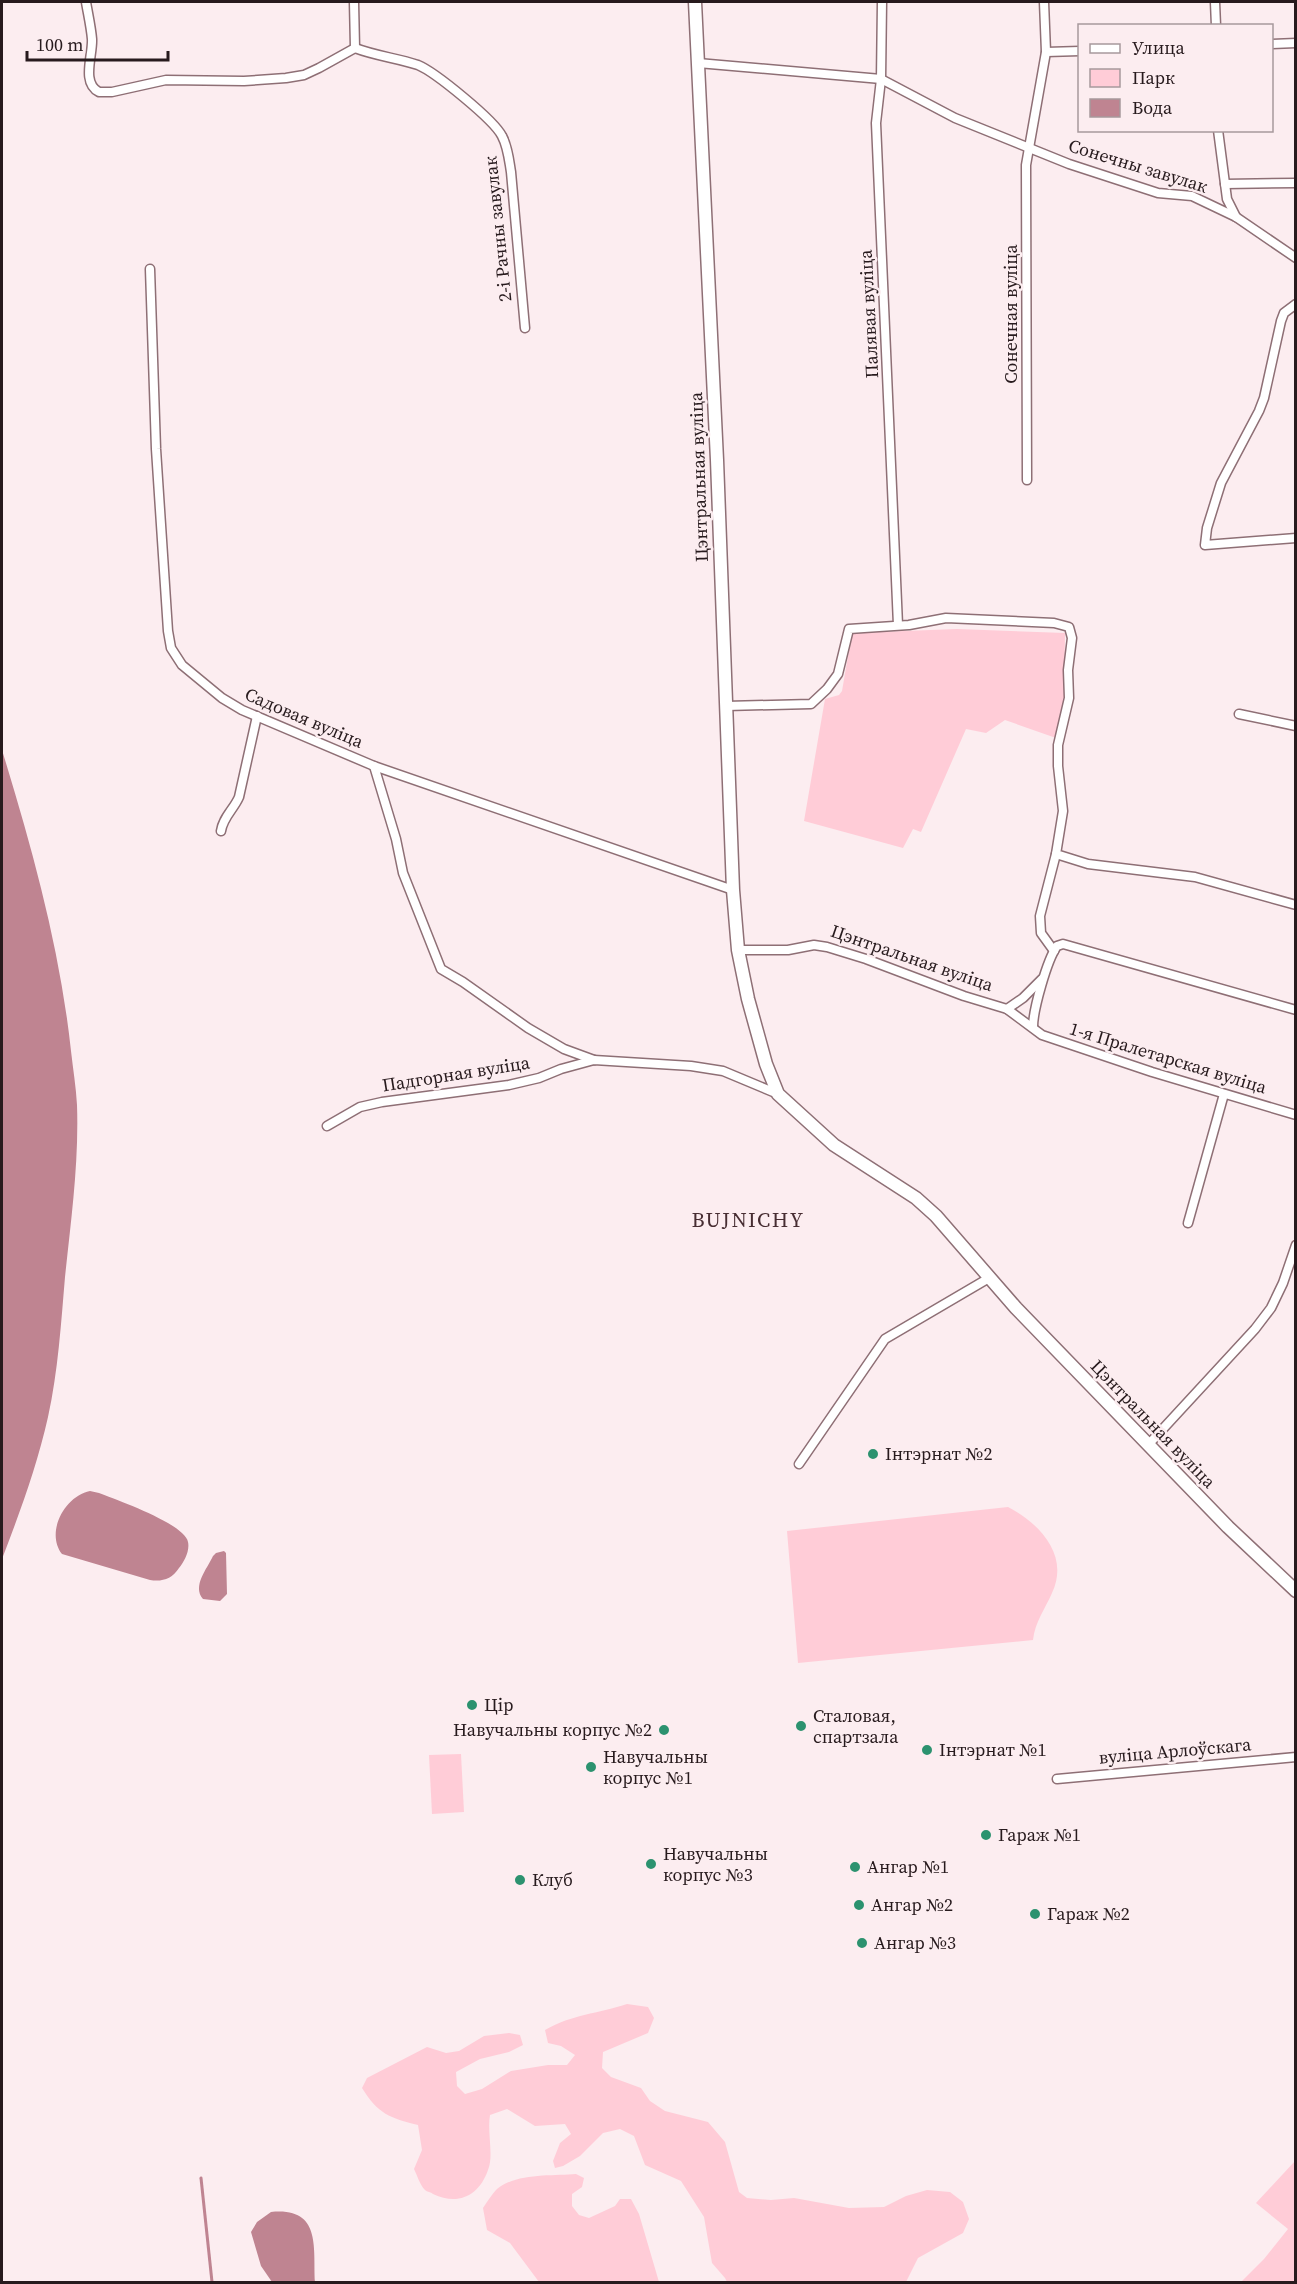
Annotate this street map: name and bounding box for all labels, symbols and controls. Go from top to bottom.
scale bar [27,24,168,62]
legend [1078,24,1273,132]
text: 100 m [36,32,83,57]
text: Улица [1132,35,1185,60]
text: Парк [1132,65,1175,90]
text: Вода [1132,95,1173,120]
street label: Сонечны завулак [1065,132,1211,199]
street label: 2-і Рачны завулак [477,155,518,303]
street label: Сонечная вуліца [998,243,1023,384]
street label: Палявая вуліца [853,248,884,379]
street label: Цэнтральная вуліца [683,391,714,563]
street label: Садовая вуліца [241,681,368,754]
street label: Цэнтральная вуліца [828,918,997,997]
street label: 1-я Пралетарская вуліца [1067,1016,1271,1100]
street label: Падгорная вуліца [380,1049,532,1098]
district label: BUJNICHY [692,1205,805,1234]
street label: Цэнтральная вуліца [1085,1354,1222,1494]
place label: Інтэрнат №2 [885,1441,992,1466]
marker: Інтэрнат №2 [866,1447,880,1461]
place label: Цір [484,1692,514,1717]
marker: Цір [465,1698,479,1712]
place label: Сталовая, спартзала [813,1703,899,1749]
place label: Навучальны корпус №2 [453,1717,652,1742]
marker: Сталовая, спартзала [794,1719,808,1733]
marker: Навучальны корпус №2 [657,1723,671,1737]
street label: вуліца Арлоўскага [1098,1731,1253,1770]
place label: Інтэрнат №1 [939,1737,1046,1762]
marker: Інтэрнат №1 [920,1743,934,1757]
place label: Навучальны корпус №1 [603,1744,708,1790]
marker: Навучальны корпус №1 [584,1760,598,1774]
place label: Гараж №1 [998,1822,1081,1847]
marker: Гараж №1 [979,1828,993,1842]
place label: Навучальны корпус №3 [663,1841,768,1887]
place label: Ангар №1 [867,1854,949,1879]
marker: Навучальны корпус №3 [644,1857,658,1871]
marker: Ангар №1 [848,1860,862,1874]
place label: Клуб [532,1867,573,1892]
marker: Клуб [513,1873,527,1887]
place label: Ангар №2 [871,1892,953,1917]
marker: Ангар №2 [852,1898,866,1912]
place label: Гараж №2 [1047,1901,1130,1926]
marker: Гараж №2 [1028,1907,1042,1921]
place label: Ангар №3 [874,1930,956,1955]
marker: Ангар №3 [855,1936,869,1950]

